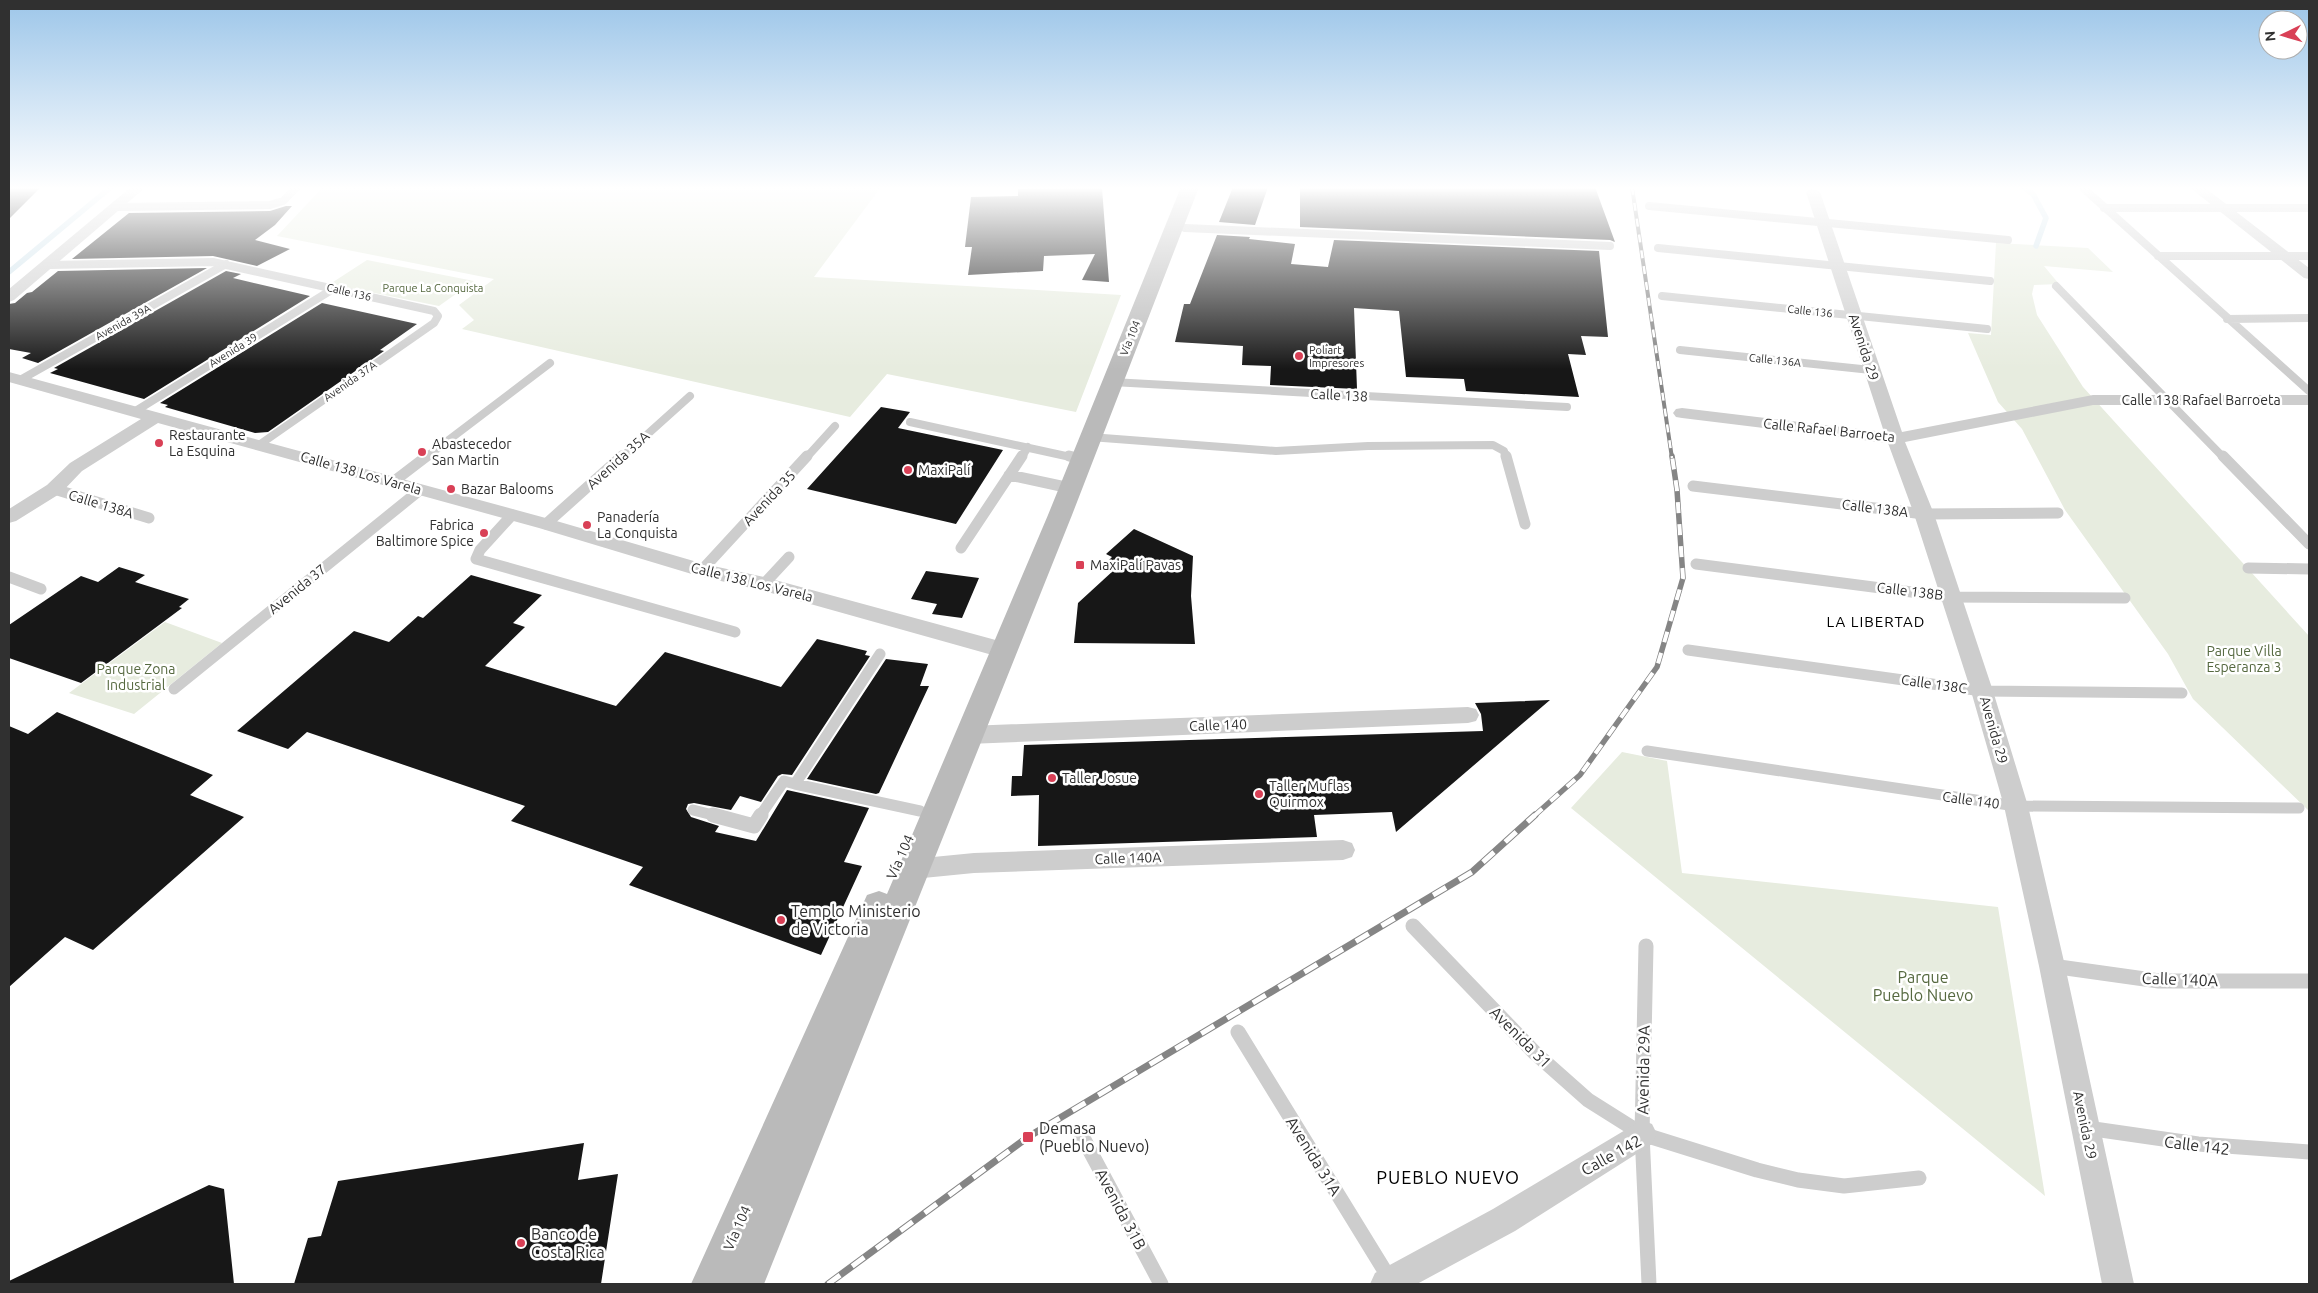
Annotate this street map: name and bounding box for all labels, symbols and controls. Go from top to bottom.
north arrow [2258,10,2308,60]
text: N [2262,30,2278,42]
street label: Calle 136 [326,281,372,303]
park label: Parque La Conquista [383,282,483,294]
street label: Avenida 39A [93,301,154,342]
street label: Calle 136 [1787,303,1833,319]
street label: Avenida 29 [1846,312,1882,382]
street label: Vía 104 [1118,319,1142,357]
street label: Avenida 39 [207,330,259,370]
place label: Poliart Impresores [1309,344,1364,369]
marker: Poliart Impresores [1293,350,1305,362]
street label: Calle 136A [1748,351,1803,369]
street label: Avenida 37A [321,358,379,404]
street label: Calle 138 [1310,385,1368,405]
street label: Calle 138 Rafael Barroeta [2121,392,2281,408]
street label: Calle Rafael Barroeta [1762,415,1896,445]
place label: Restaurante La Esquina [169,427,246,459]
street label: Avenida 35A [584,428,652,492]
place label: Abastecedor San Martin [432,436,512,468]
marker: Restaurante La Esquina [153,437,165,449]
marker: Abastecedor San Martin [416,446,428,458]
street label: Calle 138 Los Varela [299,448,423,498]
place label: MaxiPalí [918,462,971,478]
marker: MaxiPalí [902,464,914,476]
street label: Avenida 35 [740,467,798,529]
place label: Bazar Balooms [461,481,554,497]
marker: Bazar Balooms [445,483,457,495]
street label: Calle 138A [67,487,135,521]
street label: Calle 138A [1841,496,1909,520]
place label: Panadería La Conquista [597,509,678,541]
place label: Fabrica Baltimore Spice [376,517,474,549]
marker: Panadería La Conquista [581,519,593,531]
marker: Fabrica Baltimore Spice [478,527,490,539]
place label: MaxiPalí Pavas [1090,557,1181,573]
street label: Calle 138 Los Varela [689,559,815,605]
marker: MaxiPalí Pavas [1074,559,1086,571]
street label: Avenida 37 [265,561,329,617]
street label: Calle 138B [1876,579,1944,603]
district label: LA LIBERTAD [1827,613,1925,630]
park label: Parque Villa Esperanza 3 [2206,643,2282,675]
park label: Parque Zona Industrial [96,661,176,693]
street label: Calle 138C [1900,671,1968,697]
street label: Avenida 29 [1977,695,2011,765]
street label: Calle 140 [1189,716,1247,734]
place label: Taller Josue [1062,770,1137,786]
marker: Taller Josue [1046,772,1058,784]
place label: Taller Muflas Quirmox [1269,778,1349,810]
marker: Taller Muflas Quirmox [1253,788,1265,800]
street label: Calle 140 [1941,788,2001,812]
street label: Vía 104 [883,832,917,882]
street label: Calle 140A [1094,849,1162,867]
place label: Templo Ministerio de Victoria [791,902,921,938]
marker: Templo Ministerio de Victoria [775,914,787,926]
park label: Parque Pueblo Nuevo [1873,968,1973,1004]
street label: Calle 140A [2142,969,2219,989]
street label: Avenida 31 [1487,1003,1555,1071]
street label: Avenida 29A [1633,1024,1653,1115]
street label: Avenida 29 [2070,1089,2100,1161]
street label: Avenida 31A [1283,1113,1346,1199]
place label: Demasa (Pueblo Nuevo) [1039,1119,1149,1156]
marker: Demasa (Pueblo Nuevo) [1021,1130,1035,1144]
street label: Calle 142 [1578,1131,1644,1179]
street label: Calle 142 [2163,1132,2231,1158]
street label: Avenida 31B [1092,1165,1150,1253]
district label: PUEBLO NUEVO [1376,1167,1520,1187]
street label: Vía 104 [720,1203,754,1253]
place label: Banco de Costa Rica [531,1225,605,1261]
marker: Banco de Costa Rica [515,1237,527,1249]

